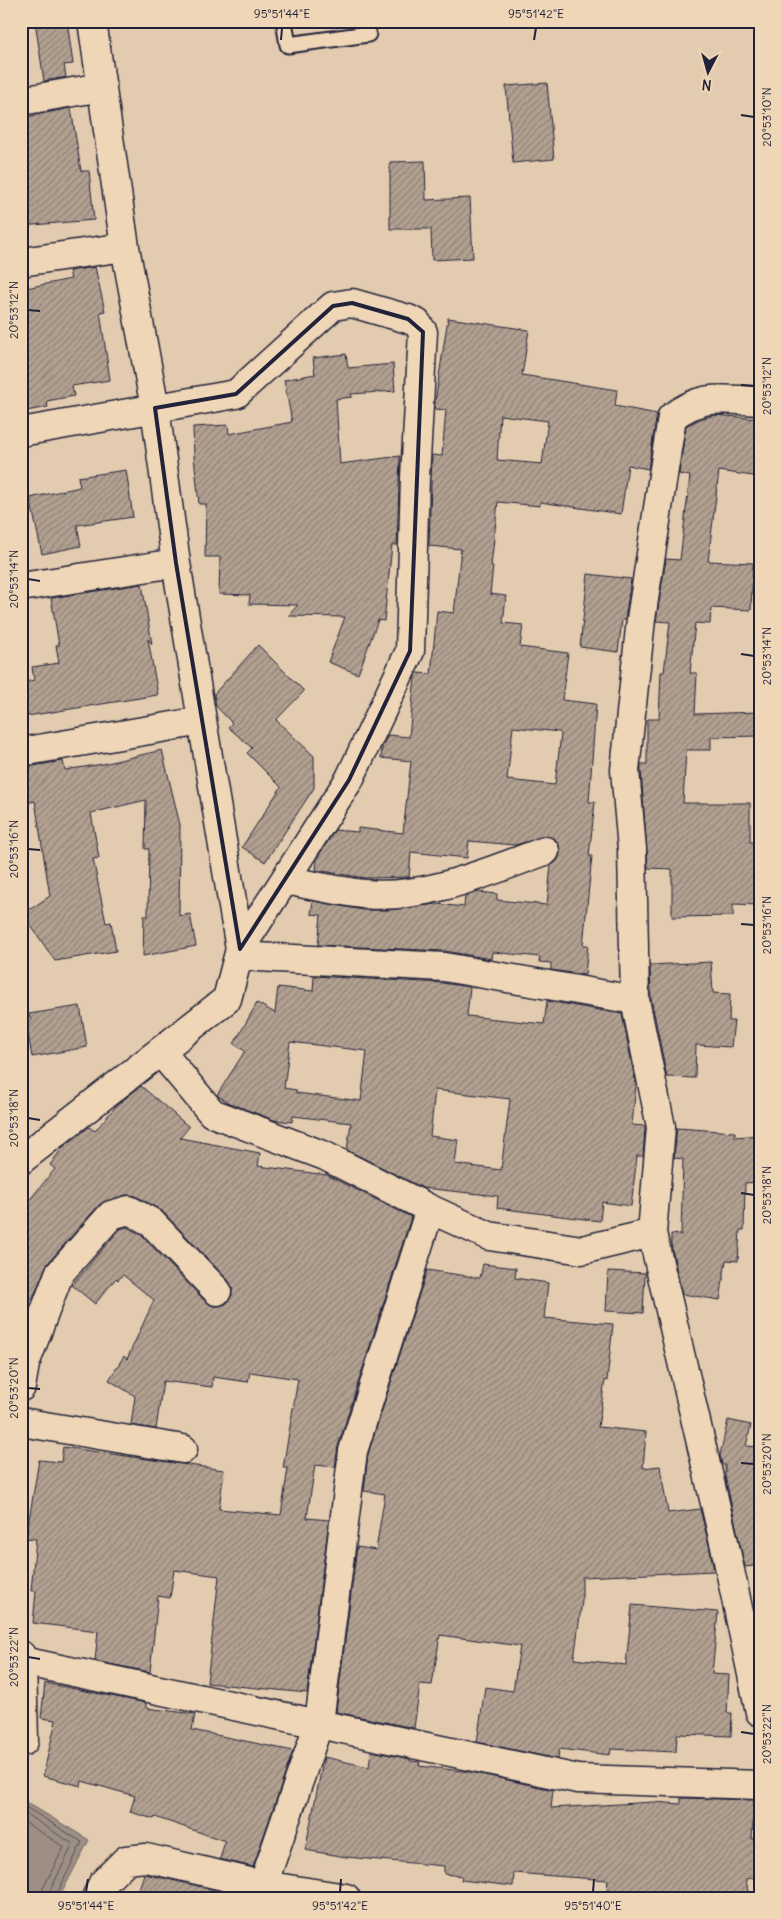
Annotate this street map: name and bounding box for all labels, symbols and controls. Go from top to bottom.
text: 95°51'44"E [254,6,310,21]
text: 95°51'42"E [508,6,564,21]
north arrow [684,48,734,98]
text: N [701,75,712,94]
text: 20°53'10"N [759,87,774,147]
text: 20°53'12"N [6,281,21,339]
text: 20°53'12"N [759,357,774,415]
text: 20°53'14"N [6,550,21,608]
text: 20°53'14"N [759,627,774,685]
text: 20°53'16"N [6,820,21,878]
text: 20°53'16"N [759,896,774,954]
text: 20°53'18"N [6,1089,21,1147]
text: 20°53'18"N [759,1166,774,1224]
text: 20°53'20"N [6,1357,21,1419]
text: 20°53'20"N [759,1433,774,1495]
text: 20°53'22"N [6,1627,21,1687]
text: 20°53'22"N [759,1704,774,1764]
text: 95°51'44"E [58,1898,114,1913]
text: 95°51'42"E [312,1898,368,1913]
text: 95°51'40"E [564,1898,622,1913]

